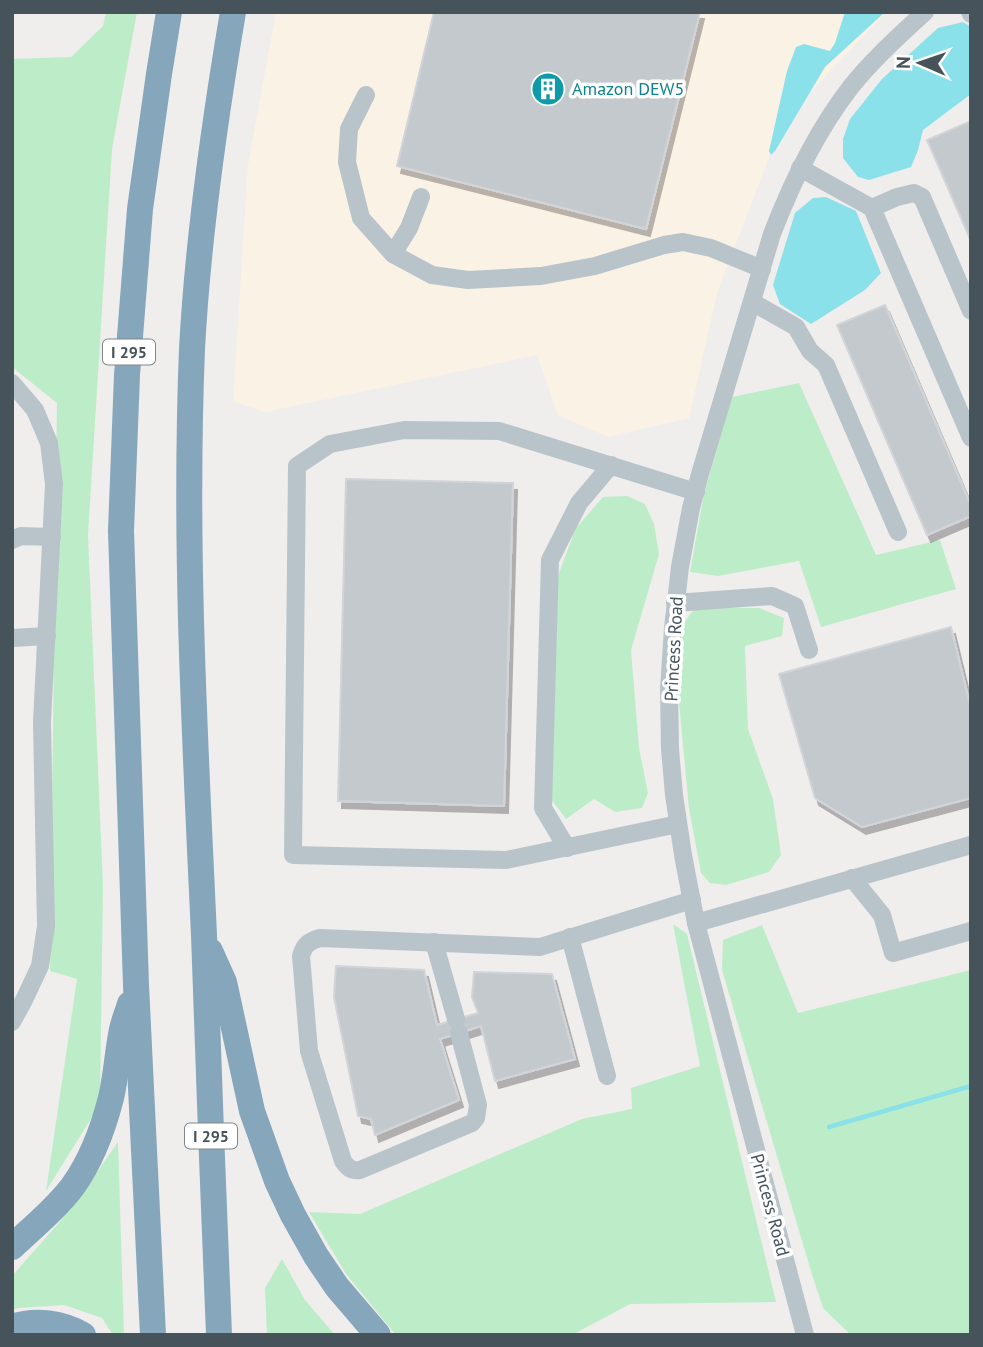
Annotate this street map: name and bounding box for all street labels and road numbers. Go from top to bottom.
road number: I 295 [103,340,155,364]
street label: Princess Road [659,596,688,702]
road number: I 295 [185,1124,237,1148]
street label: Princess Road [746,1151,795,1259]

